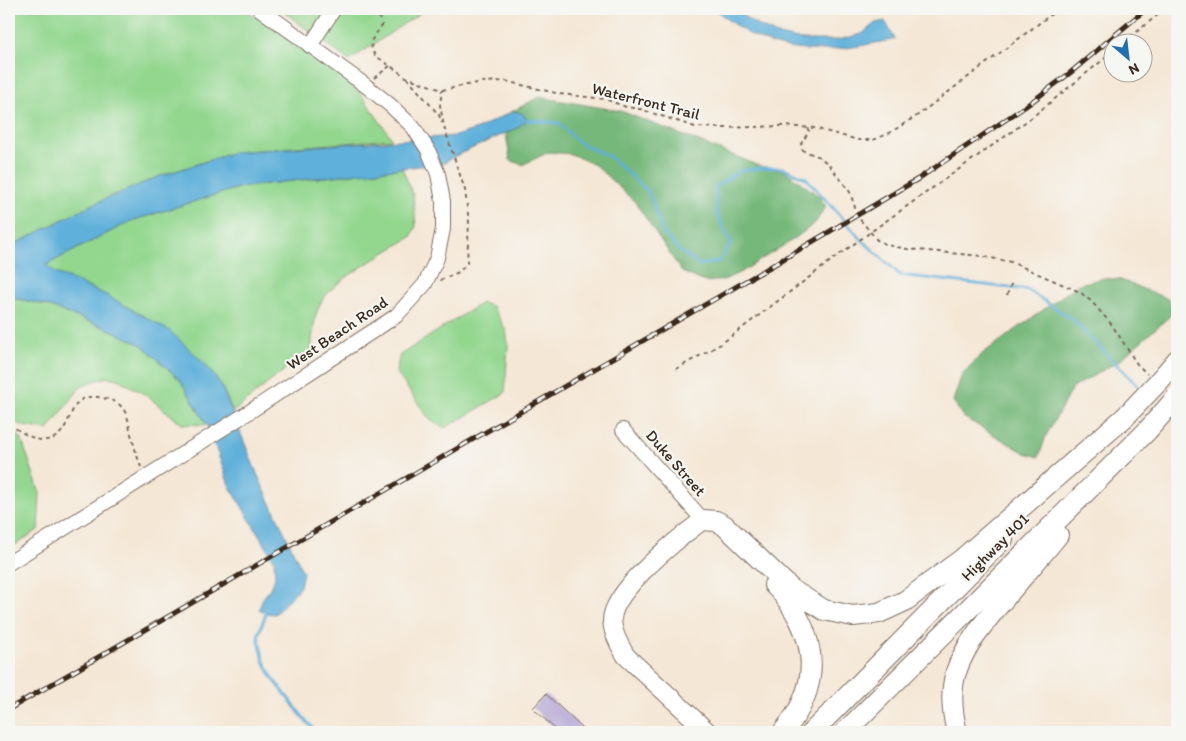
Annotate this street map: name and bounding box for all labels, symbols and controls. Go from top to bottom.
north arrow [1104,32,1154,82]
text: N [1126,59,1142,79]
street label: Waterfront Trail [590,78,703,124]
street label: West Beach Road [283,292,391,374]
street label: Duke Street [642,426,710,500]
street label: Highway 401 [957,509,1033,585]

